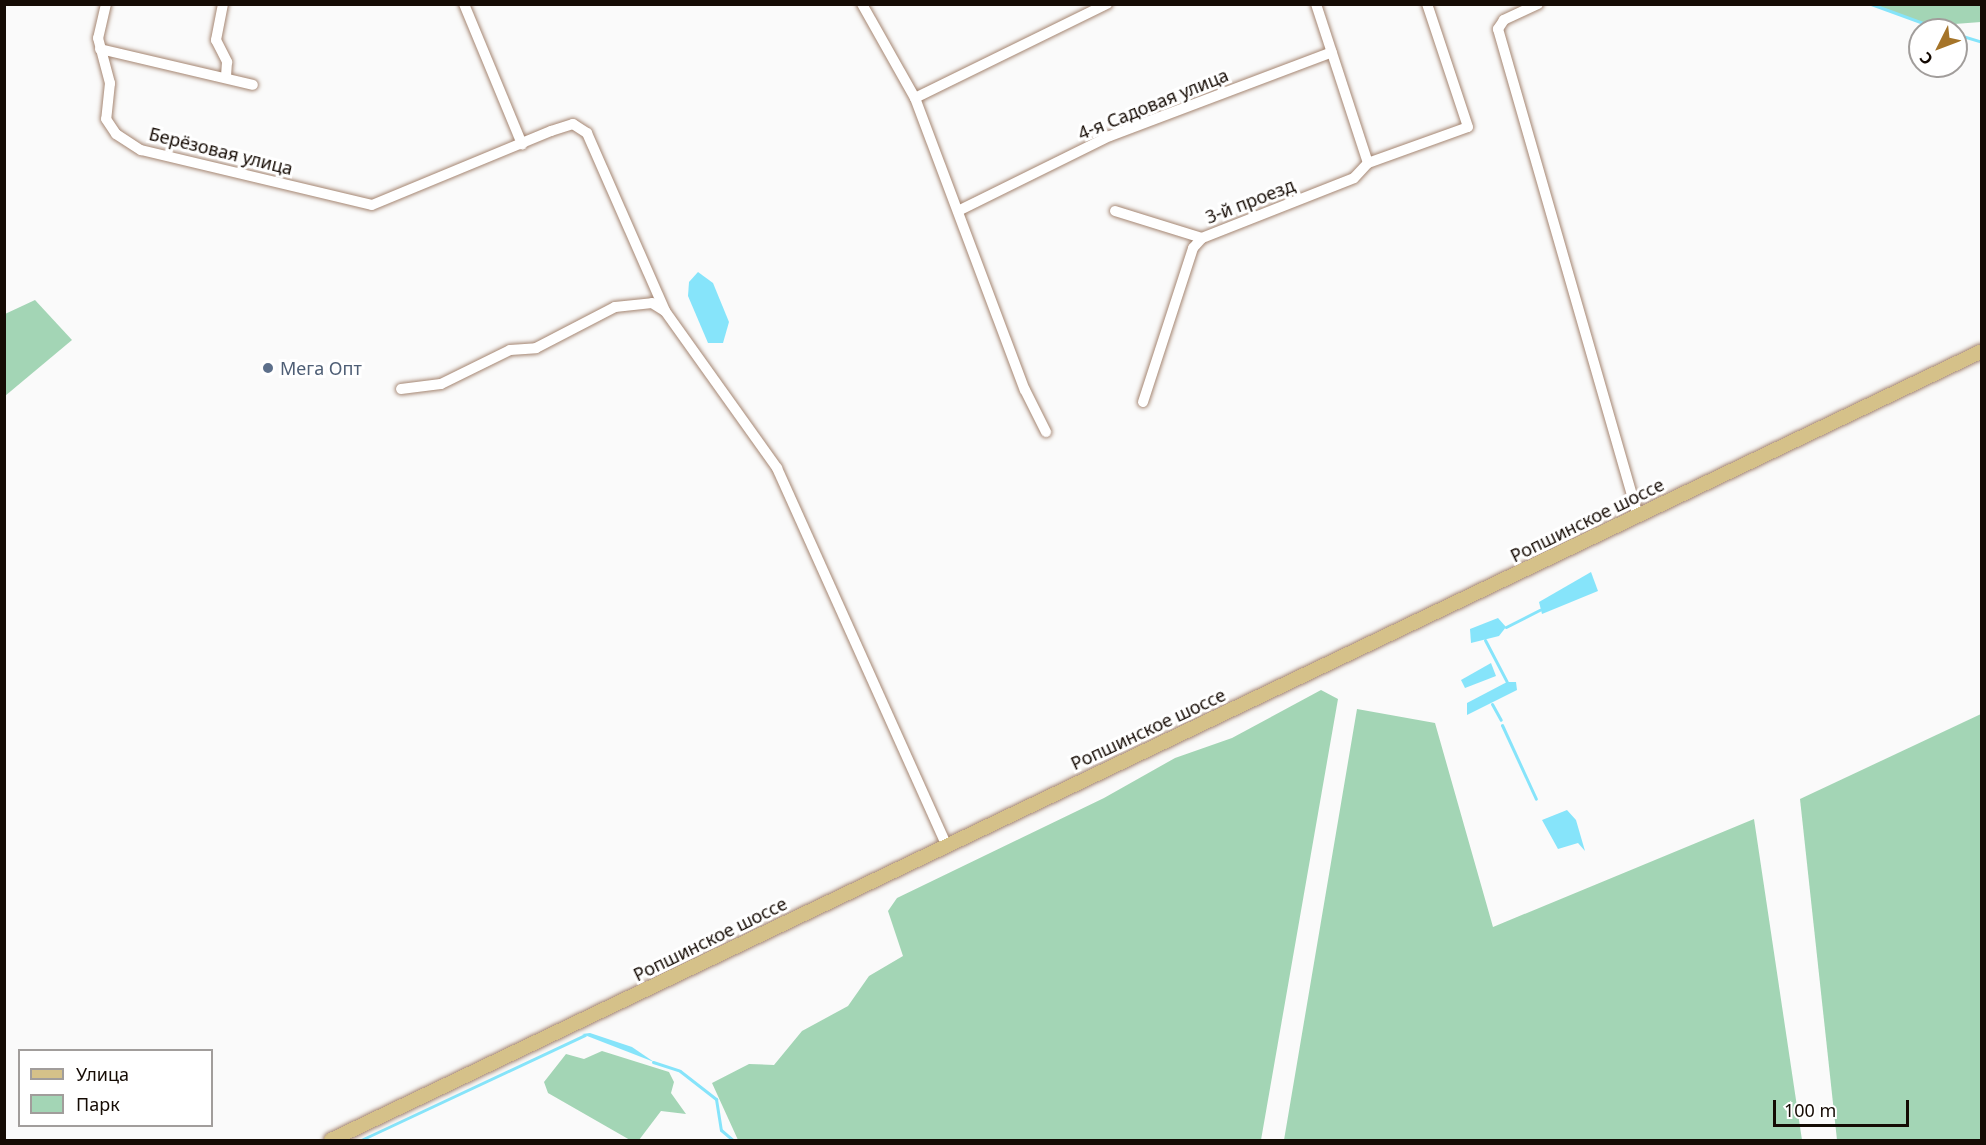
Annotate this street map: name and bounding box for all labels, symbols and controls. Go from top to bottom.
north arrow [1908,18,1968,78]
text: С [1914,48,1938,70]
street label: 4-я Садовая улица [1075,64,1231,144]
street label: Берёзовая улица [147,123,295,179]
street label: 3-й проезд [1202,174,1298,228]
place label: Мега Опт [280,357,362,379]
marker: Мега Опт [261,361,275,375]
street label: Ропшинское шоссе [1507,473,1667,567]
street label: Ропшинское шоссе [1067,684,1229,774]
street label: Ропшинское шоссе [630,892,790,986]
legend [18,1049,213,1127]
text: Улица [76,1062,129,1086]
scale bar [1776,1088,1912,1126]
text: Парк [76,1092,120,1116]
text: 100 m [1784,1098,1836,1122]

